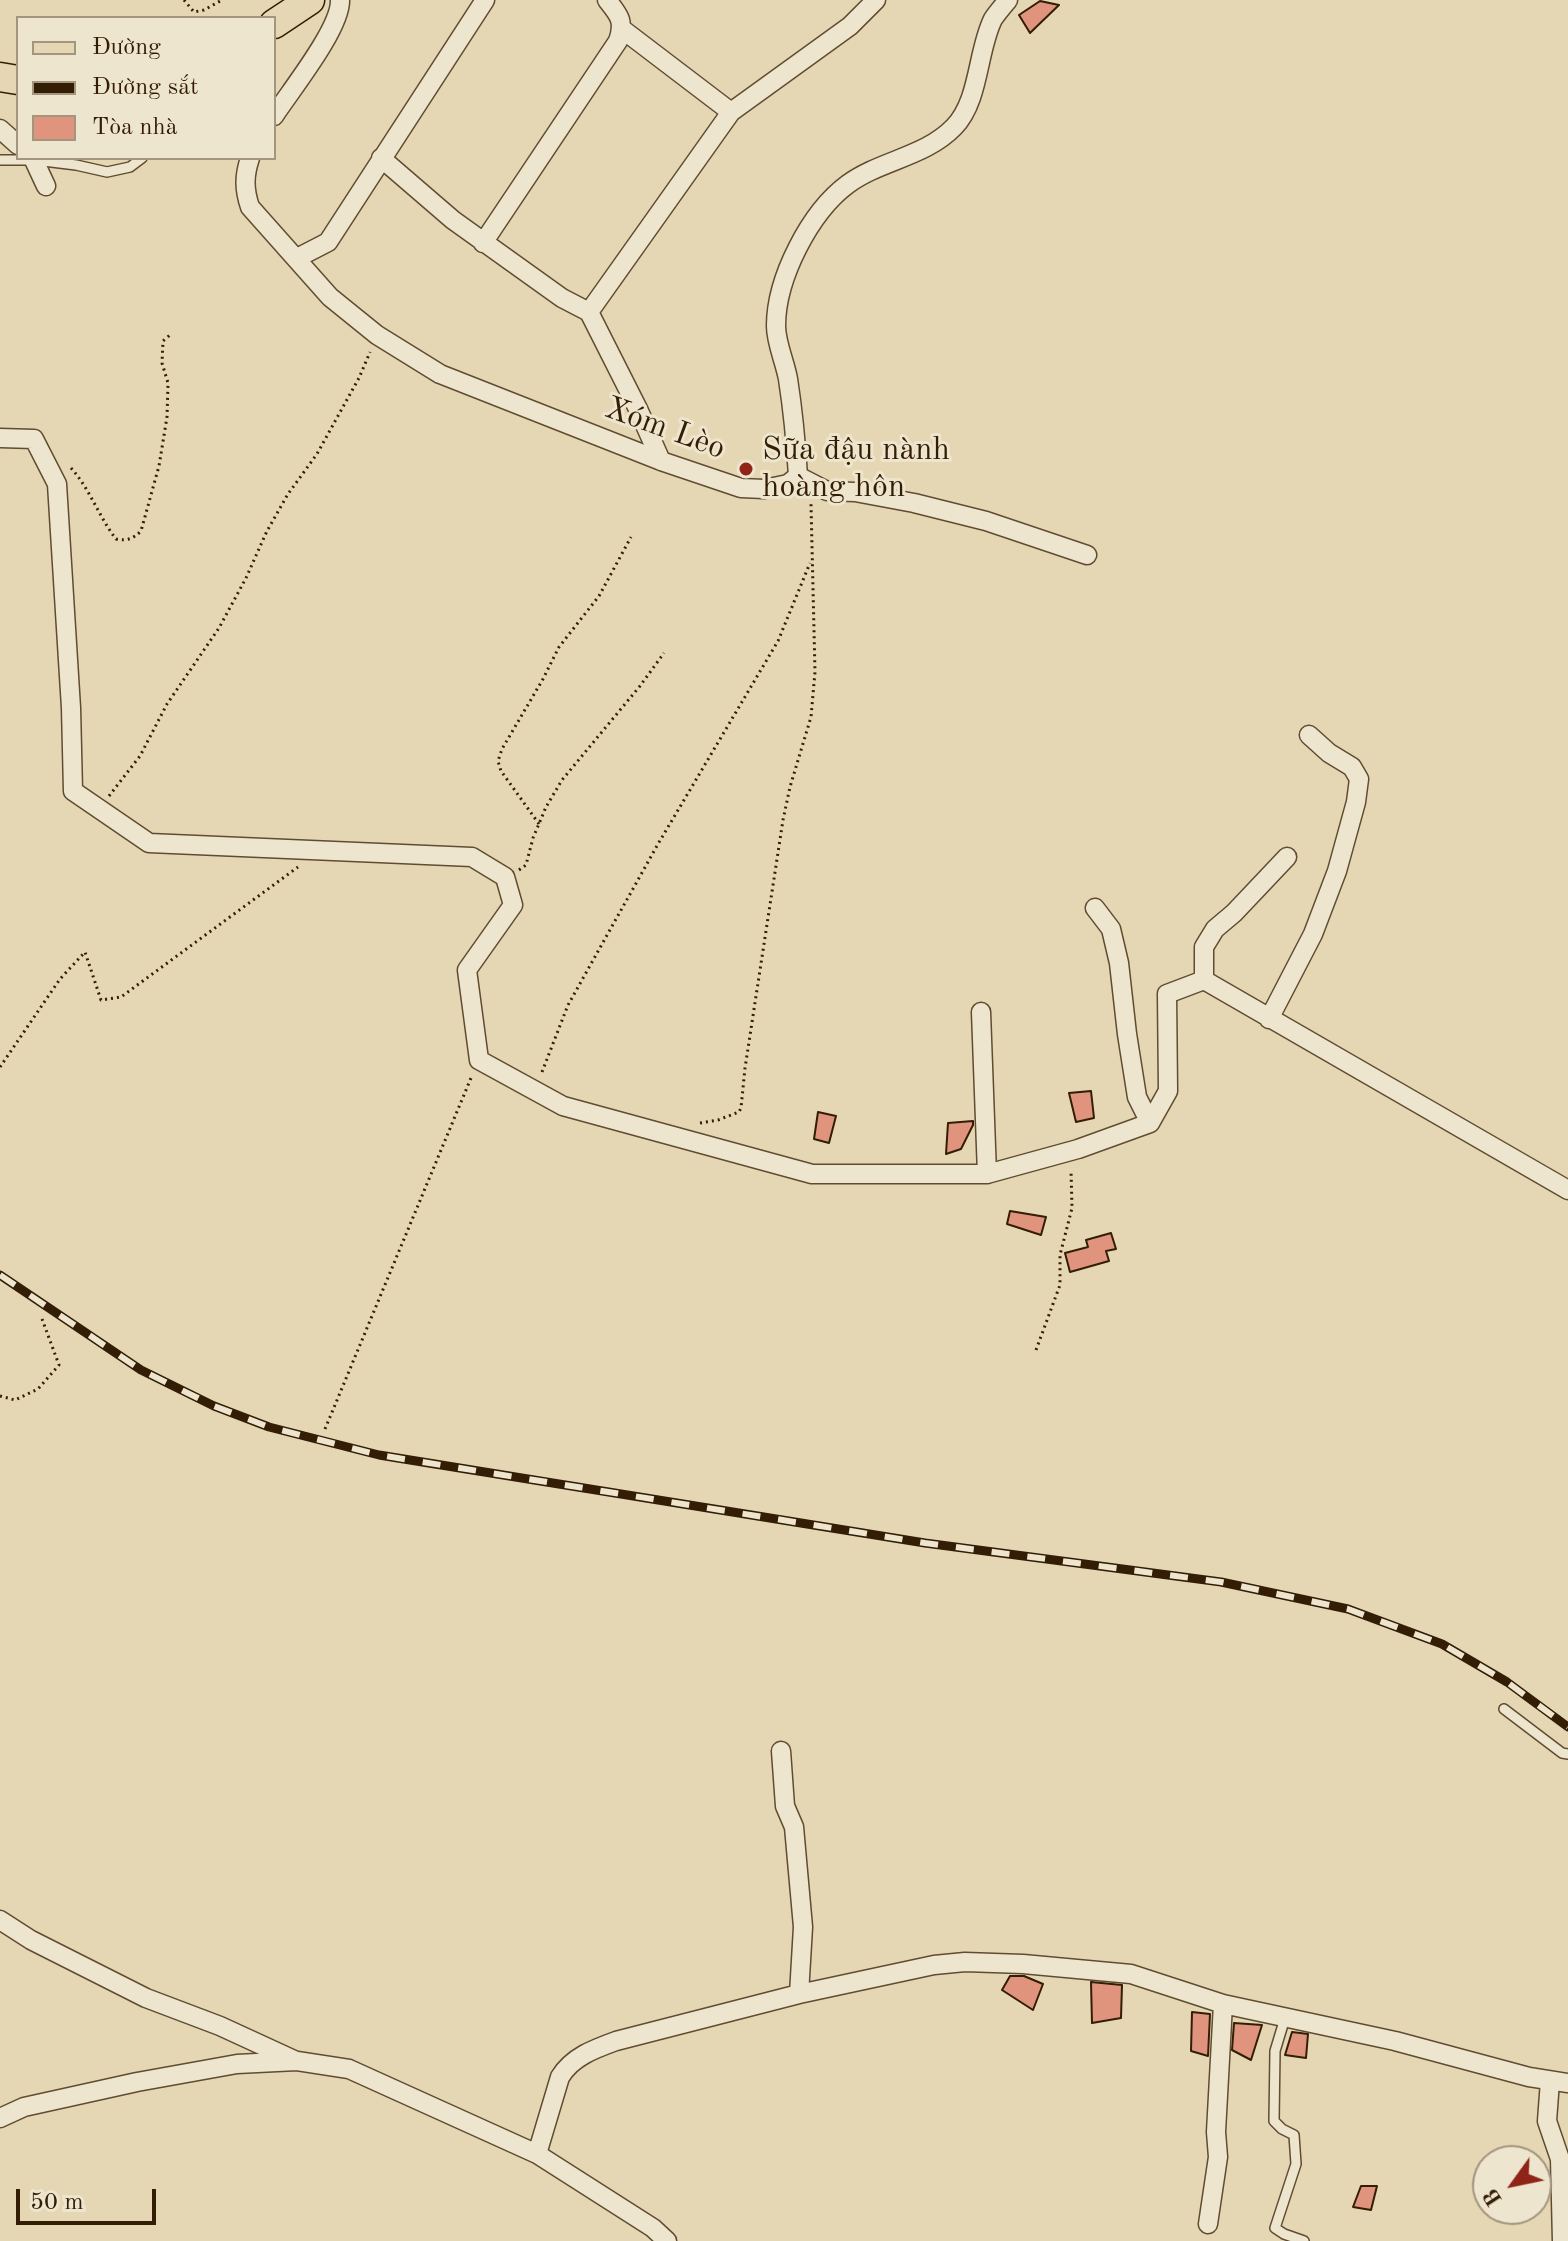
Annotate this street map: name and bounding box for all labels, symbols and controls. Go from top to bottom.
legend [16,16,276,160]
text: Đường [92,36,161,60]
text: Đường sắt [92,76,198,100]
text: Tòa nhà [92,116,178,140]
street label: Xóm Lèo [600,390,730,468]
place label: Sữa đậu nành hoàng hôn [762,432,950,507]
marker: Sữa đậu nành hoàng hôn [737,460,755,478]
north arrow [1472,2145,1552,2225]
scale bar [20,2173,160,2223]
text: B [1480,2184,1507,2210]
text: 50 m [30,2191,84,2215]

